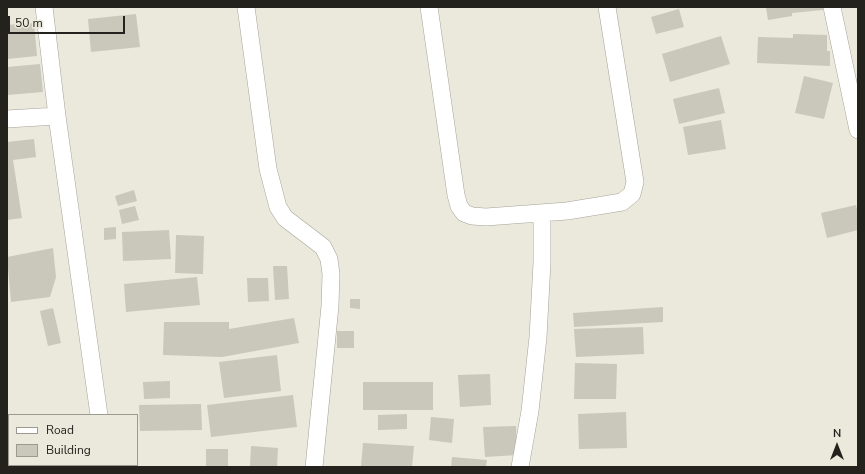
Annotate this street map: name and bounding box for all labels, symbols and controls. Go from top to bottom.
scale bar [10,8,127,34]
text: 50 m [15,15,43,31]
legend [8,414,138,466]
text: Road [46,422,74,438]
north arrow [817,426,857,466]
text: N [833,426,841,441]
text: Building [46,442,91,458]

